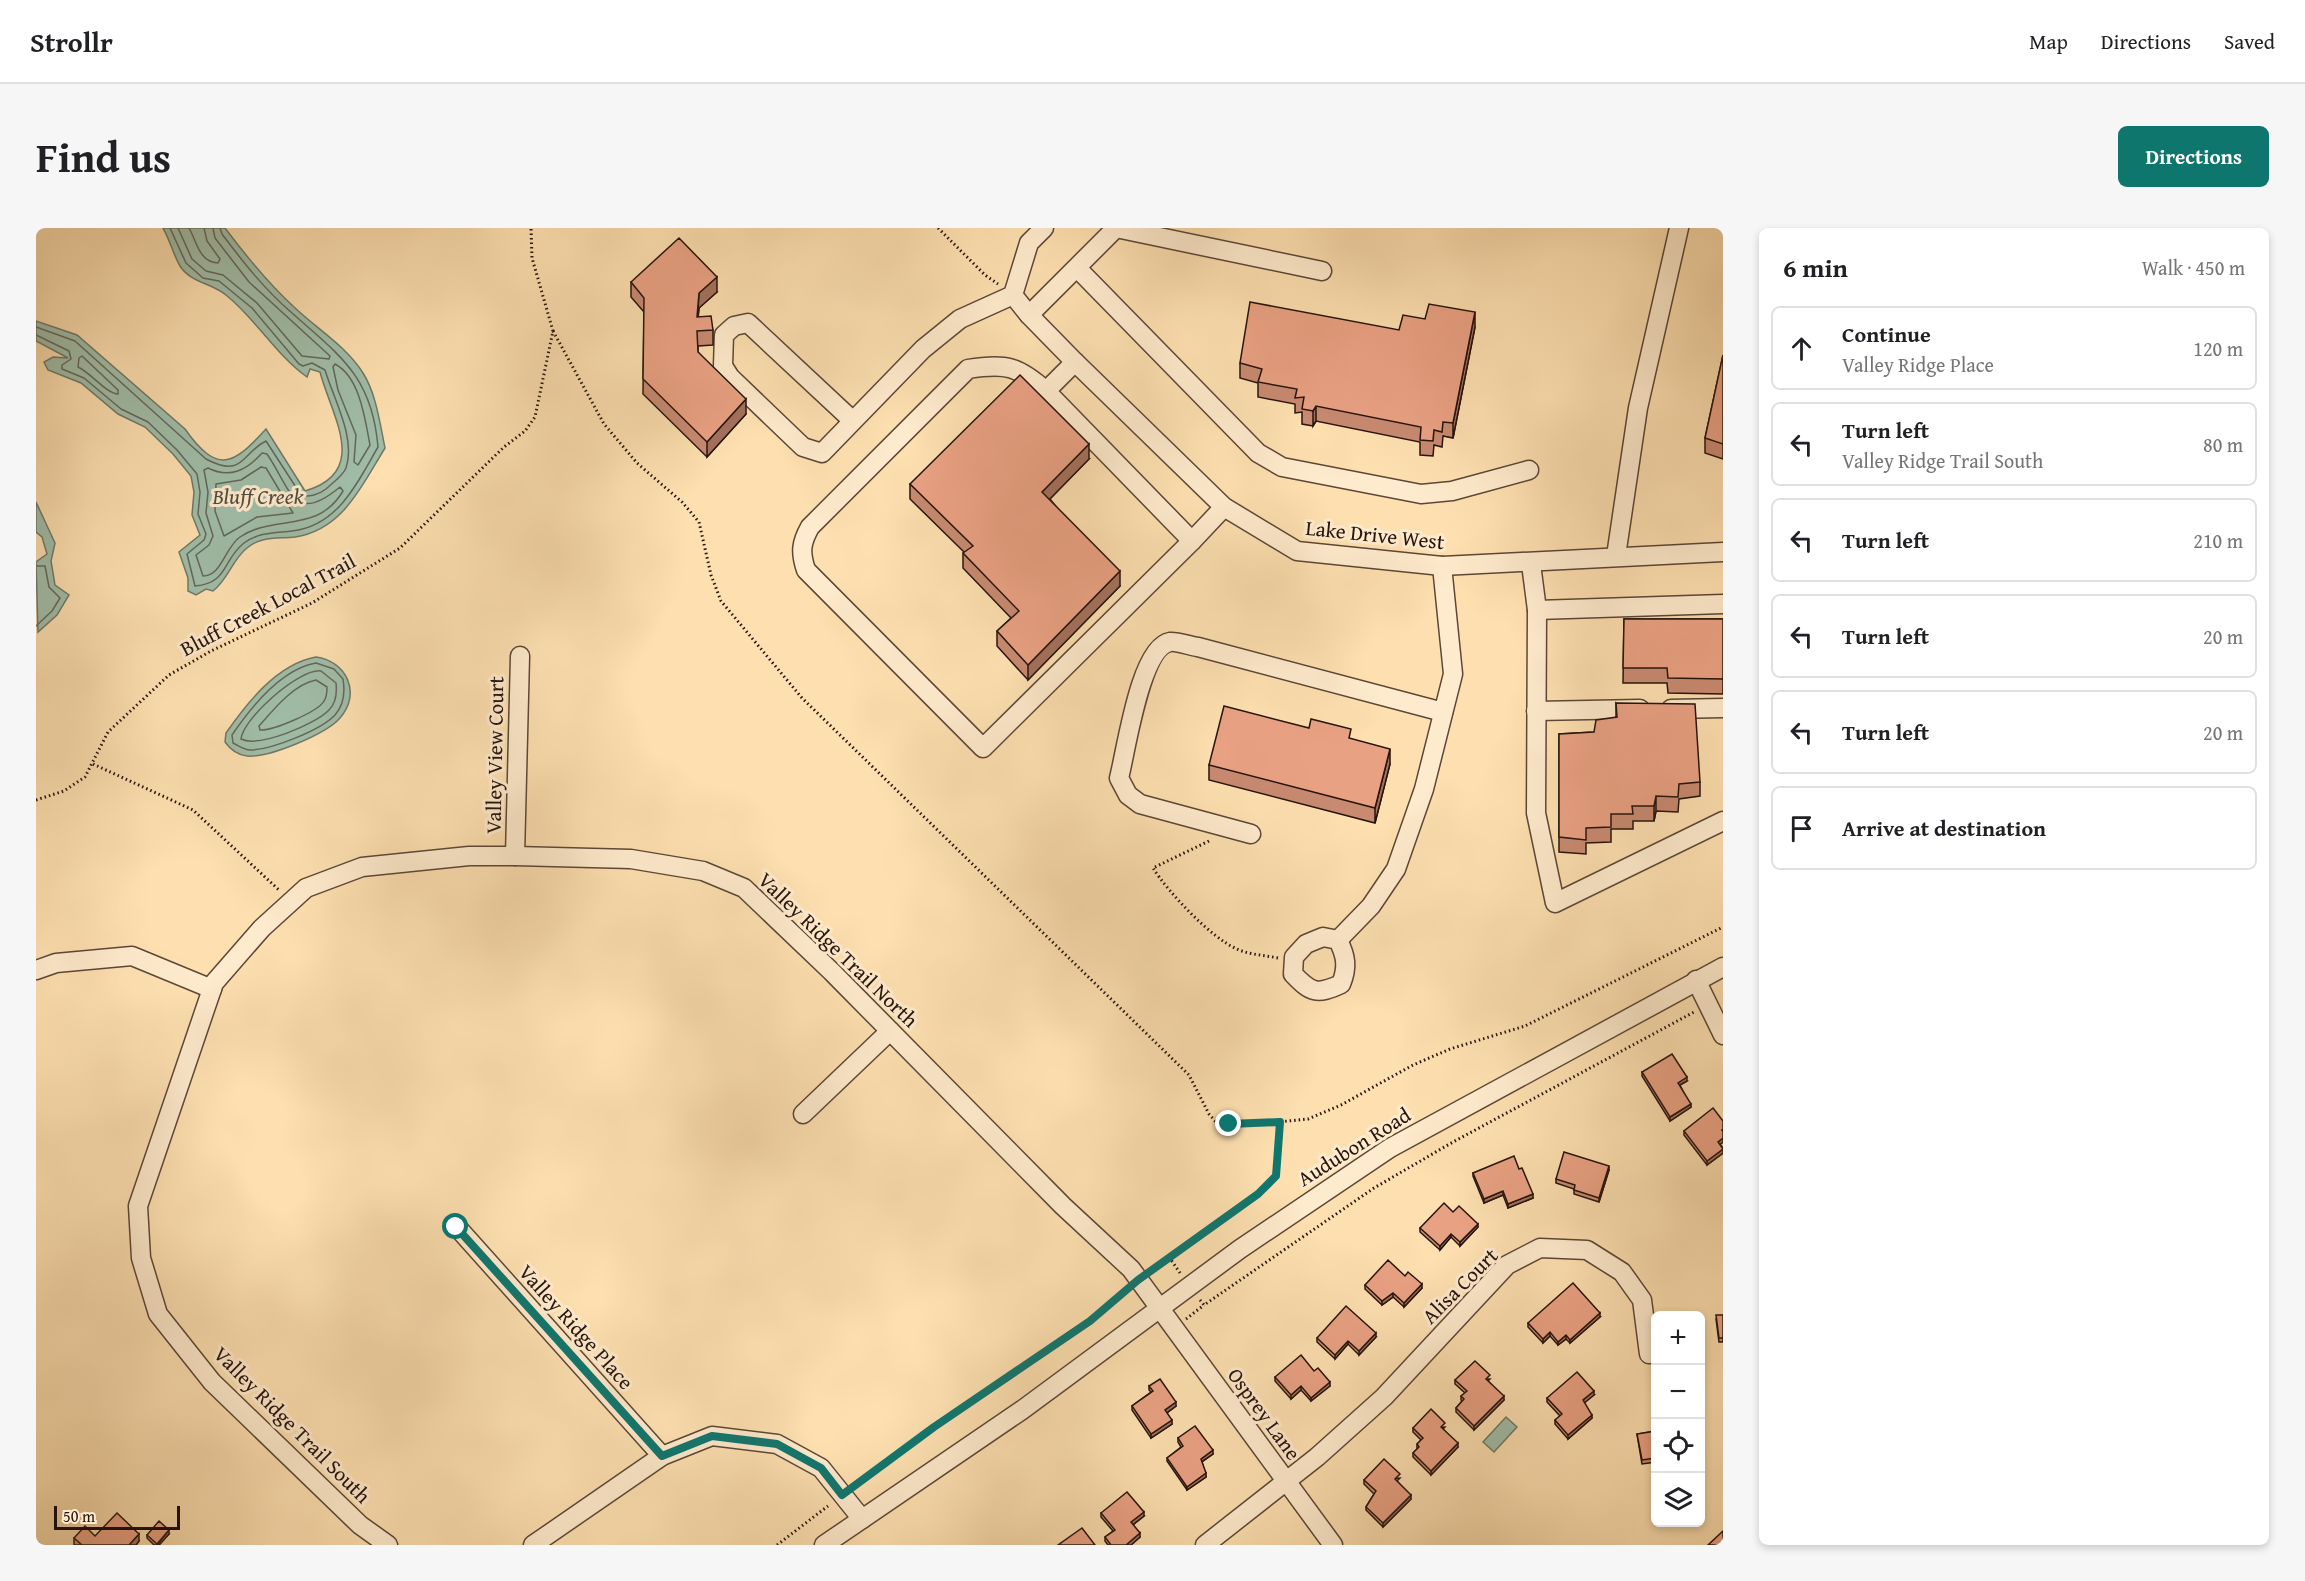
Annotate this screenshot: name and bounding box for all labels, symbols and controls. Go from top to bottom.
text: Strollr [30,21,113,62]
text: Map [2029,26,2068,57]
text: Directions [2101,26,2191,57]
text: Saved [2224,26,2275,57]
text: Find us [36,126,171,187]
button: Directions [2118,126,2269,187]
text: 6 min [1783,248,1848,287]
text: Walk · 450 m [2142,253,2245,282]
text: Continue [1842,318,1931,350]
icon: ahead [1785,332,1818,365]
text: 120 m [2193,334,2243,363]
text: Valley Ridge Place [1842,350,1994,379]
text: Turn left [1842,414,1929,446]
icon: left [1785,428,1818,461]
text: 80 m [2203,430,2243,459]
text: Valley Ridge Trail South [1842,446,2043,475]
water label: Bluff Creek [211,480,305,512]
street label: Lake Drive West [1304,512,1446,557]
icon: left [1785,524,1818,557]
text: Turn left [1842,524,1929,556]
text: 210 m [2193,526,2243,555]
street label: Bluff Creek Local Trail [175,545,361,664]
icon: left [1785,620,1818,653]
text: Turn left [1842,620,1929,652]
text: 20 m [2203,622,2243,651]
street label: Valley View Court [478,675,511,834]
icon: left [1785,716,1818,749]
text: Turn left [1842,716,1929,748]
text: 20 m [2203,718,2243,747]
icon: arrive [1785,812,1818,845]
text: Arrive at destination [1842,812,2046,844]
street label: Valley Ridge Trail North [751,865,926,1035]
street label: Audubon Road [1291,1099,1417,1194]
route end [1215,1110,1241,1136]
route start [442,1213,468,1239]
street label: Alisa Court [1414,1240,1505,1331]
street label: Valley Ridge Place [511,1257,641,1396]
map controls [1651,1311,1705,1527]
button: + [1651,1311,1705,1365]
street label: Valley Ridge Trail South [207,1339,378,1510]
street label: Osprey Lane [1220,1361,1309,1466]
button: − [1651,1365,1705,1419]
button: locate [1651,1419,1705,1473]
button: layers [1651,1473,1705,1527]
scale bar [54,1503,180,1530]
text: 50 m [63,1504,95,1528]

